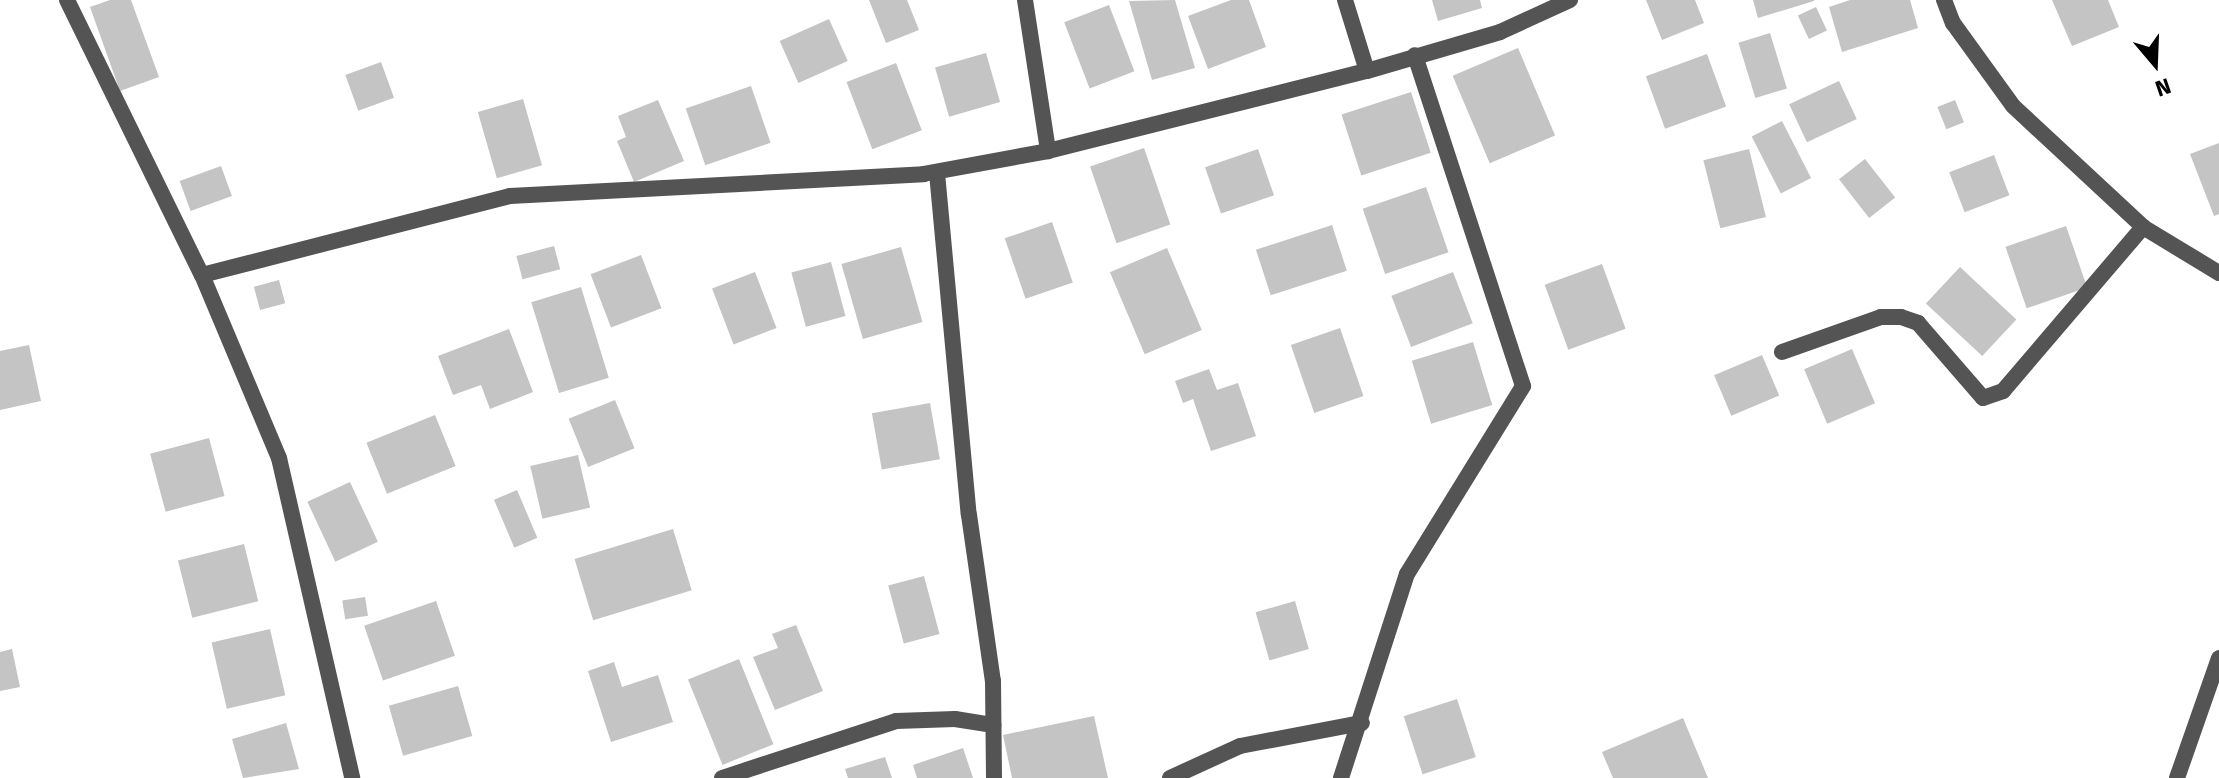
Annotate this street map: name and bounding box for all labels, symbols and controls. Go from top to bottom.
north arrow [2115,24,2195,104]
text: N [2152,72,2174,102]

